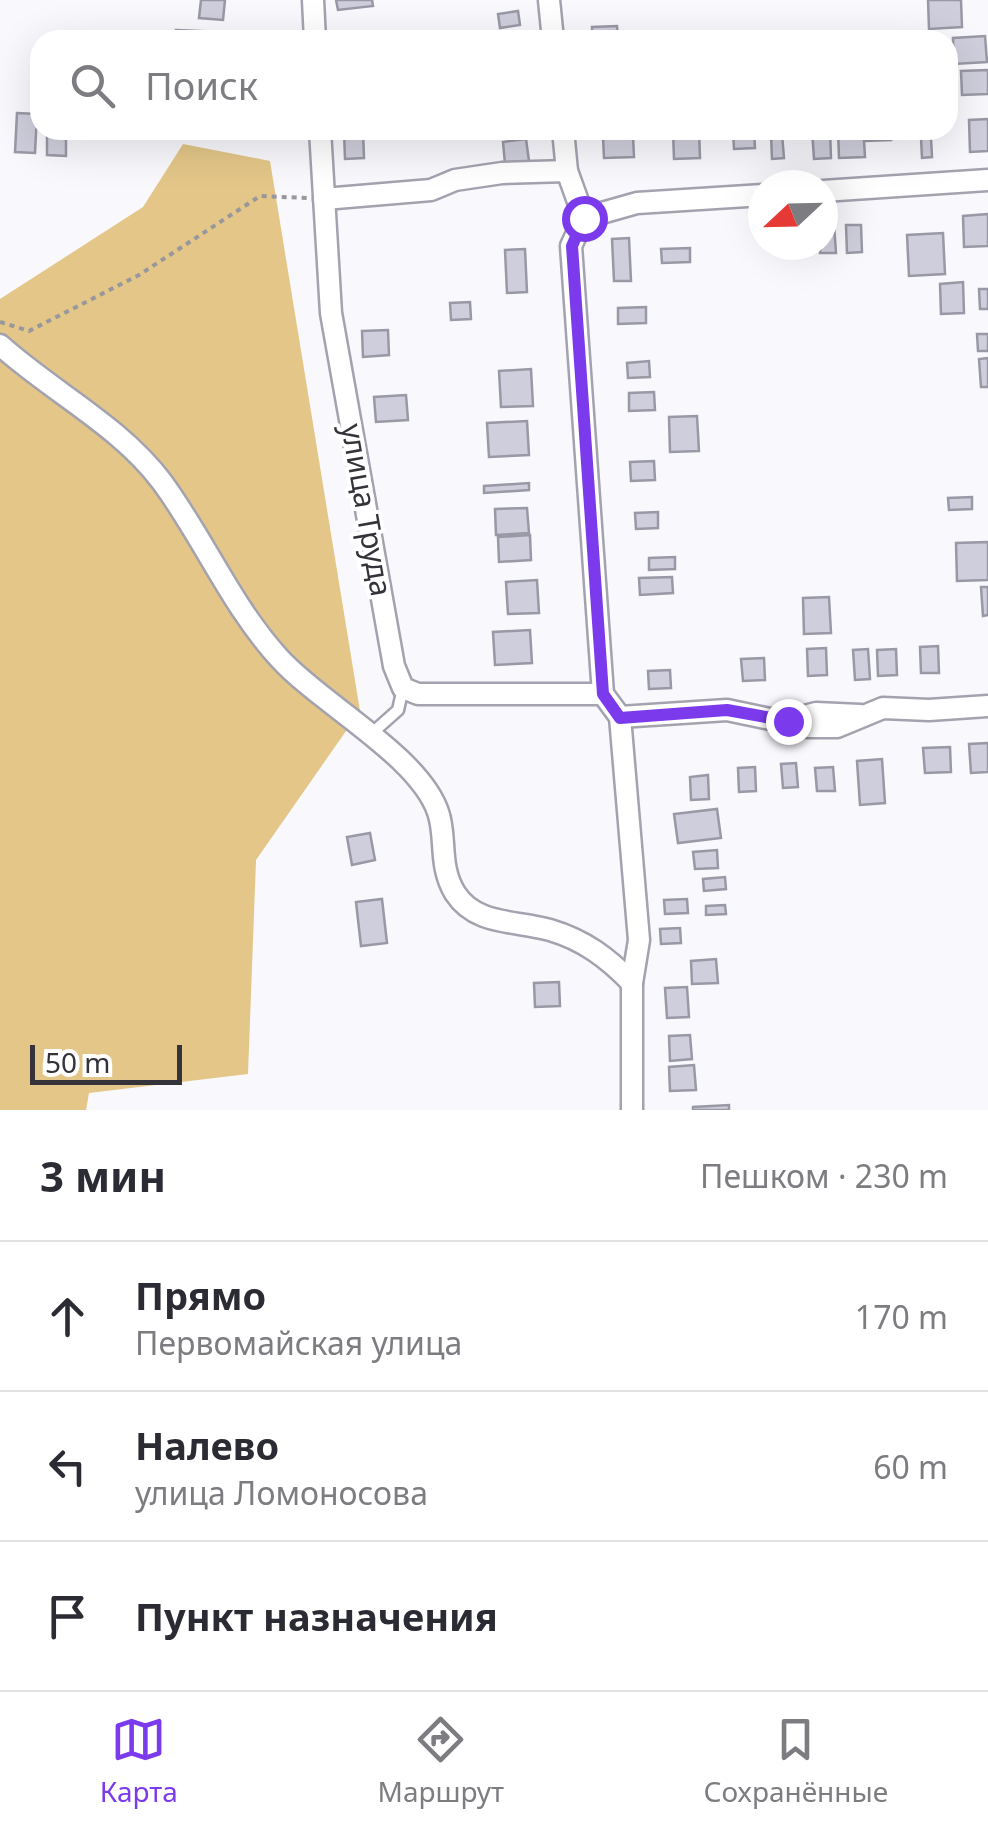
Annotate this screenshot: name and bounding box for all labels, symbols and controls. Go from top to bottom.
search box [30,30,958,140]
icon: search [65,58,120,113]
text: Поиск [145,59,258,111]
north arrow [748,170,838,260]
route start [562,196,608,242]
street label: улица Труда [332,420,403,599]
route end [766,699,812,745]
scale bar [30,1040,182,1084]
text: 50 m [45,1043,111,1081]
text: 3 мин [40,1147,166,1204]
text: Пешком · 230 m [700,1154,948,1197]
text: Прямо [135,1269,266,1321]
icon: ahead [40,1289,95,1344]
text: 170 m [855,1295,948,1338]
text: Первомайская улица [135,1321,462,1364]
text: Налево [135,1419,279,1471]
icon: left [40,1439,95,1494]
text: 60 m [873,1445,948,1488]
text: улица Ломоносова [135,1471,428,1514]
icon: arrive [40,1589,95,1644]
text: Пункт назначения [135,1590,498,1642]
tab: Карта [100,1712,178,1810]
tab: Маршрут [378,1712,504,1810]
tab: Сохранённые [704,1712,888,1810]

